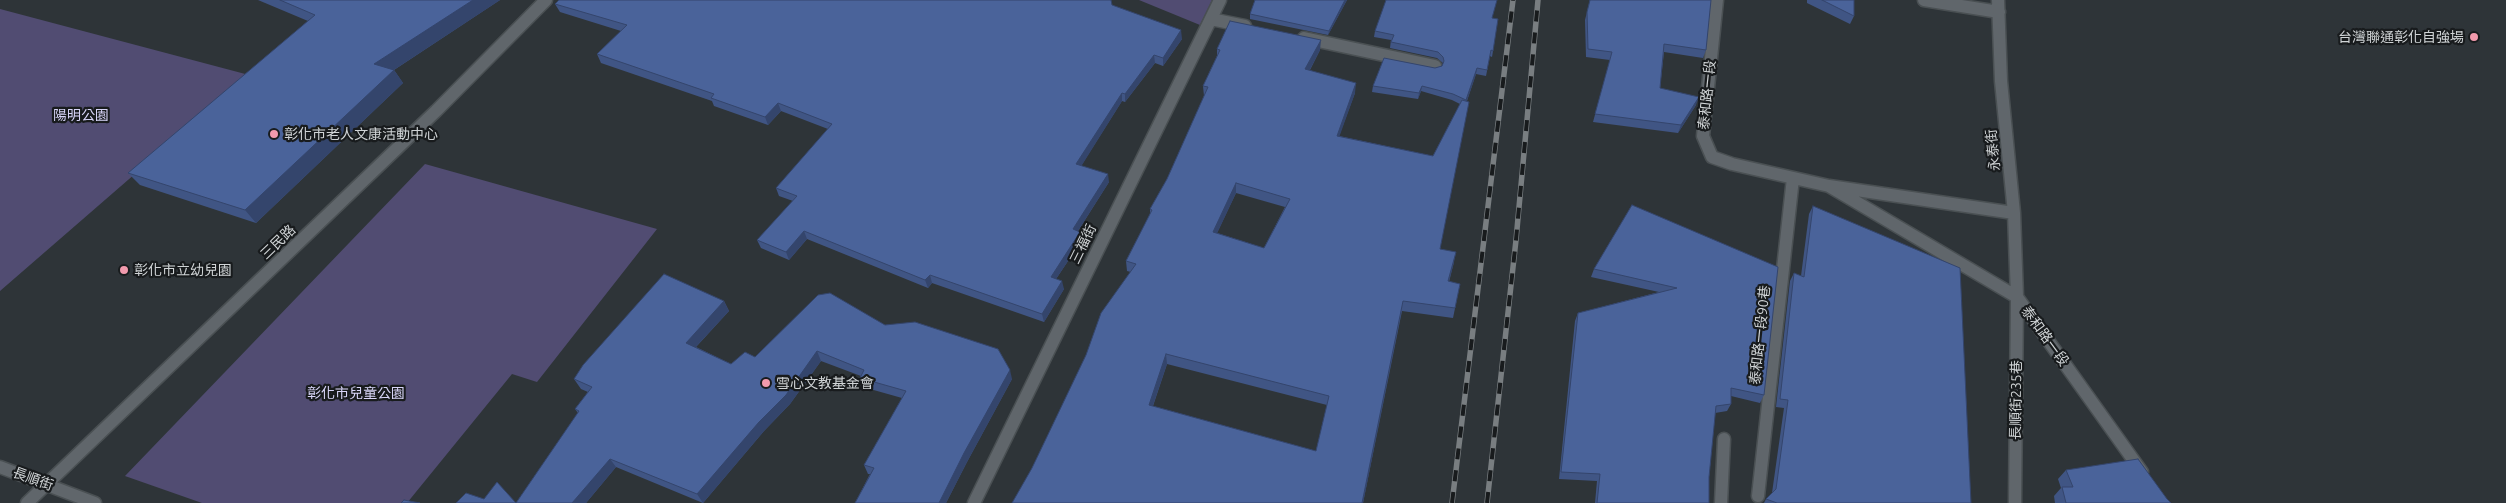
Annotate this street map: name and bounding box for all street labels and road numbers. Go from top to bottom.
street label: 泰和路一段 [1695,59,1719,131]
street label: 永泰街 [1982,128,2004,172]
street label: 三民路 [257,221,299,263]
street label: 三福街 [1066,221,1100,267]
street label: 泰和路一段90巷 [1746,284,1774,386]
street label: 泰和路一段 [2018,303,2072,369]
street label: 長順街235巷 [2007,360,2025,440]
street label: 長順街 [10,464,56,494]

